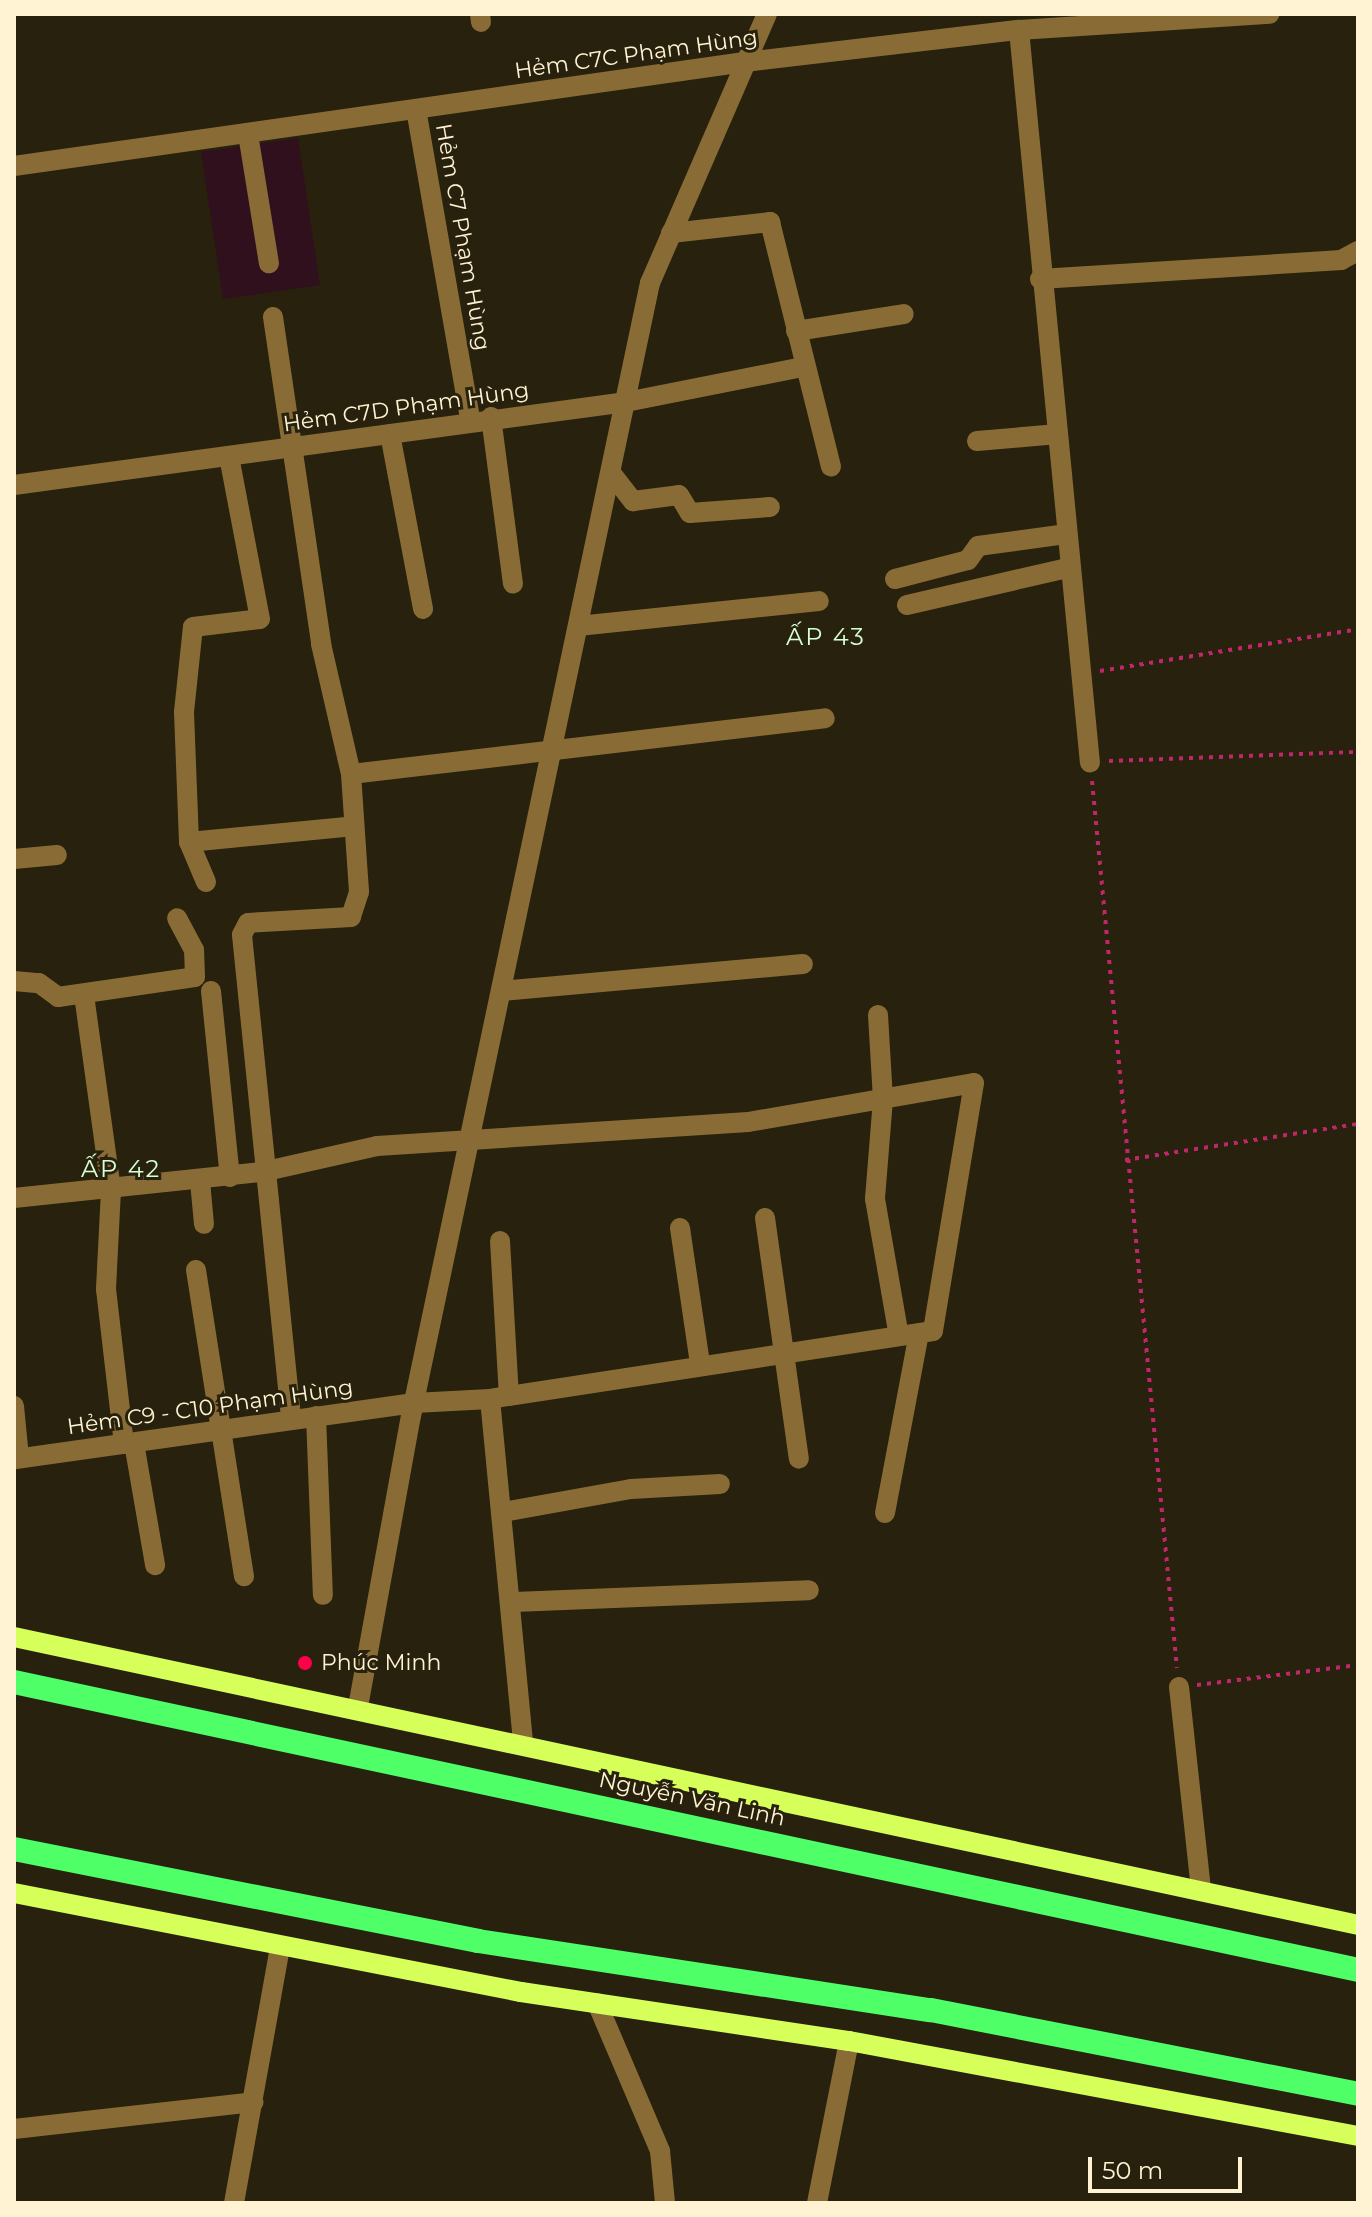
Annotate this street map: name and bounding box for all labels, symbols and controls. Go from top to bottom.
street label: Hẻm C7C Phạm Hùng [513,24,759,84]
street label: Hẻm C7 Phạm Hùng [430,121,496,353]
street label: Hẻm C7D Phạm Hùng [281,377,531,437]
district label: ẤP 43 [786,623,866,651]
district label: ẤP 42 [81,1155,161,1183]
street label: Hẻm C9 - C10 Phạm Hùng [65,1374,355,1440]
place label: Phúc Minh [321,1650,441,1676]
marker: Phúc Minh [296,1654,314,1672]
street label: Nguyễn Văn Linh [597,1766,787,1832]
scale bar [1092,2141,1246,2191]
text: 50 m [1102,2156,1163,2185]

